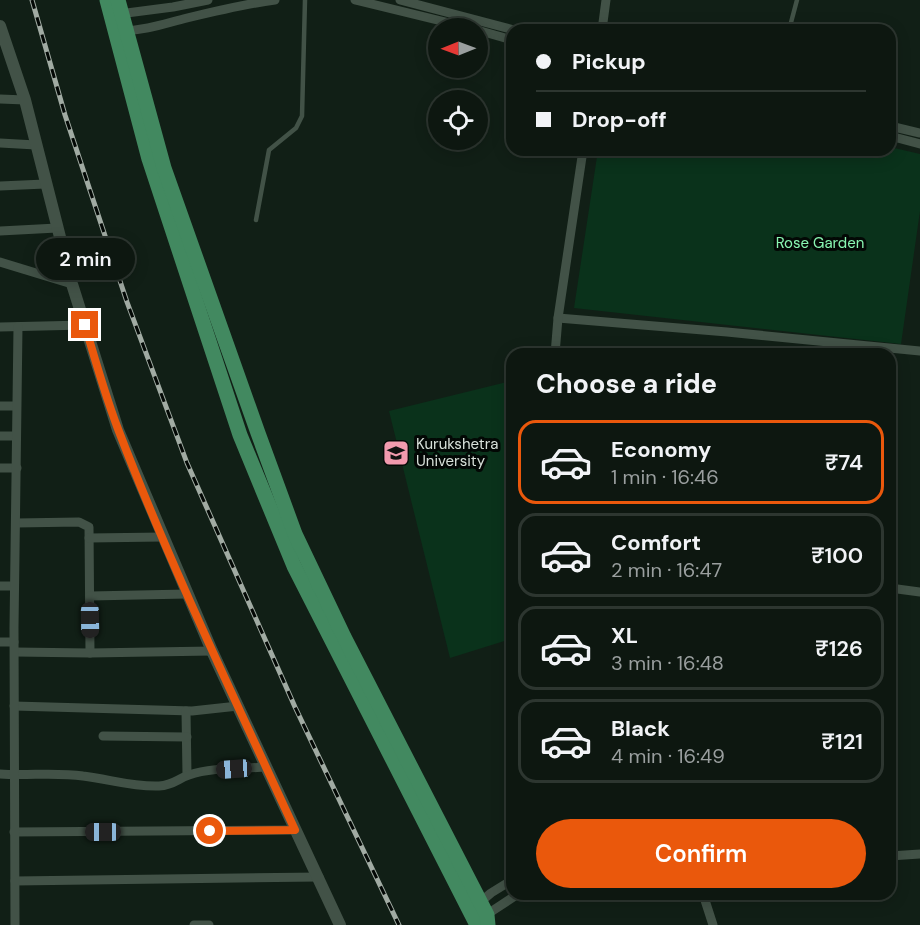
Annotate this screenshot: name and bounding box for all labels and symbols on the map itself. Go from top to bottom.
north arrow [428,18,488,78]
park label: Rose Garden [776,233,864,253]
callout: 2 min [36,238,134,280]
route end [71,311,98,338]
place label: Kurukshetra University [416,434,498,471]
school or university icon: Kurukshetra University [381,438,411,468]
car [81,602,99,638]
car [215,759,253,779]
route start [196,817,223,844]
car [85,823,121,841]

